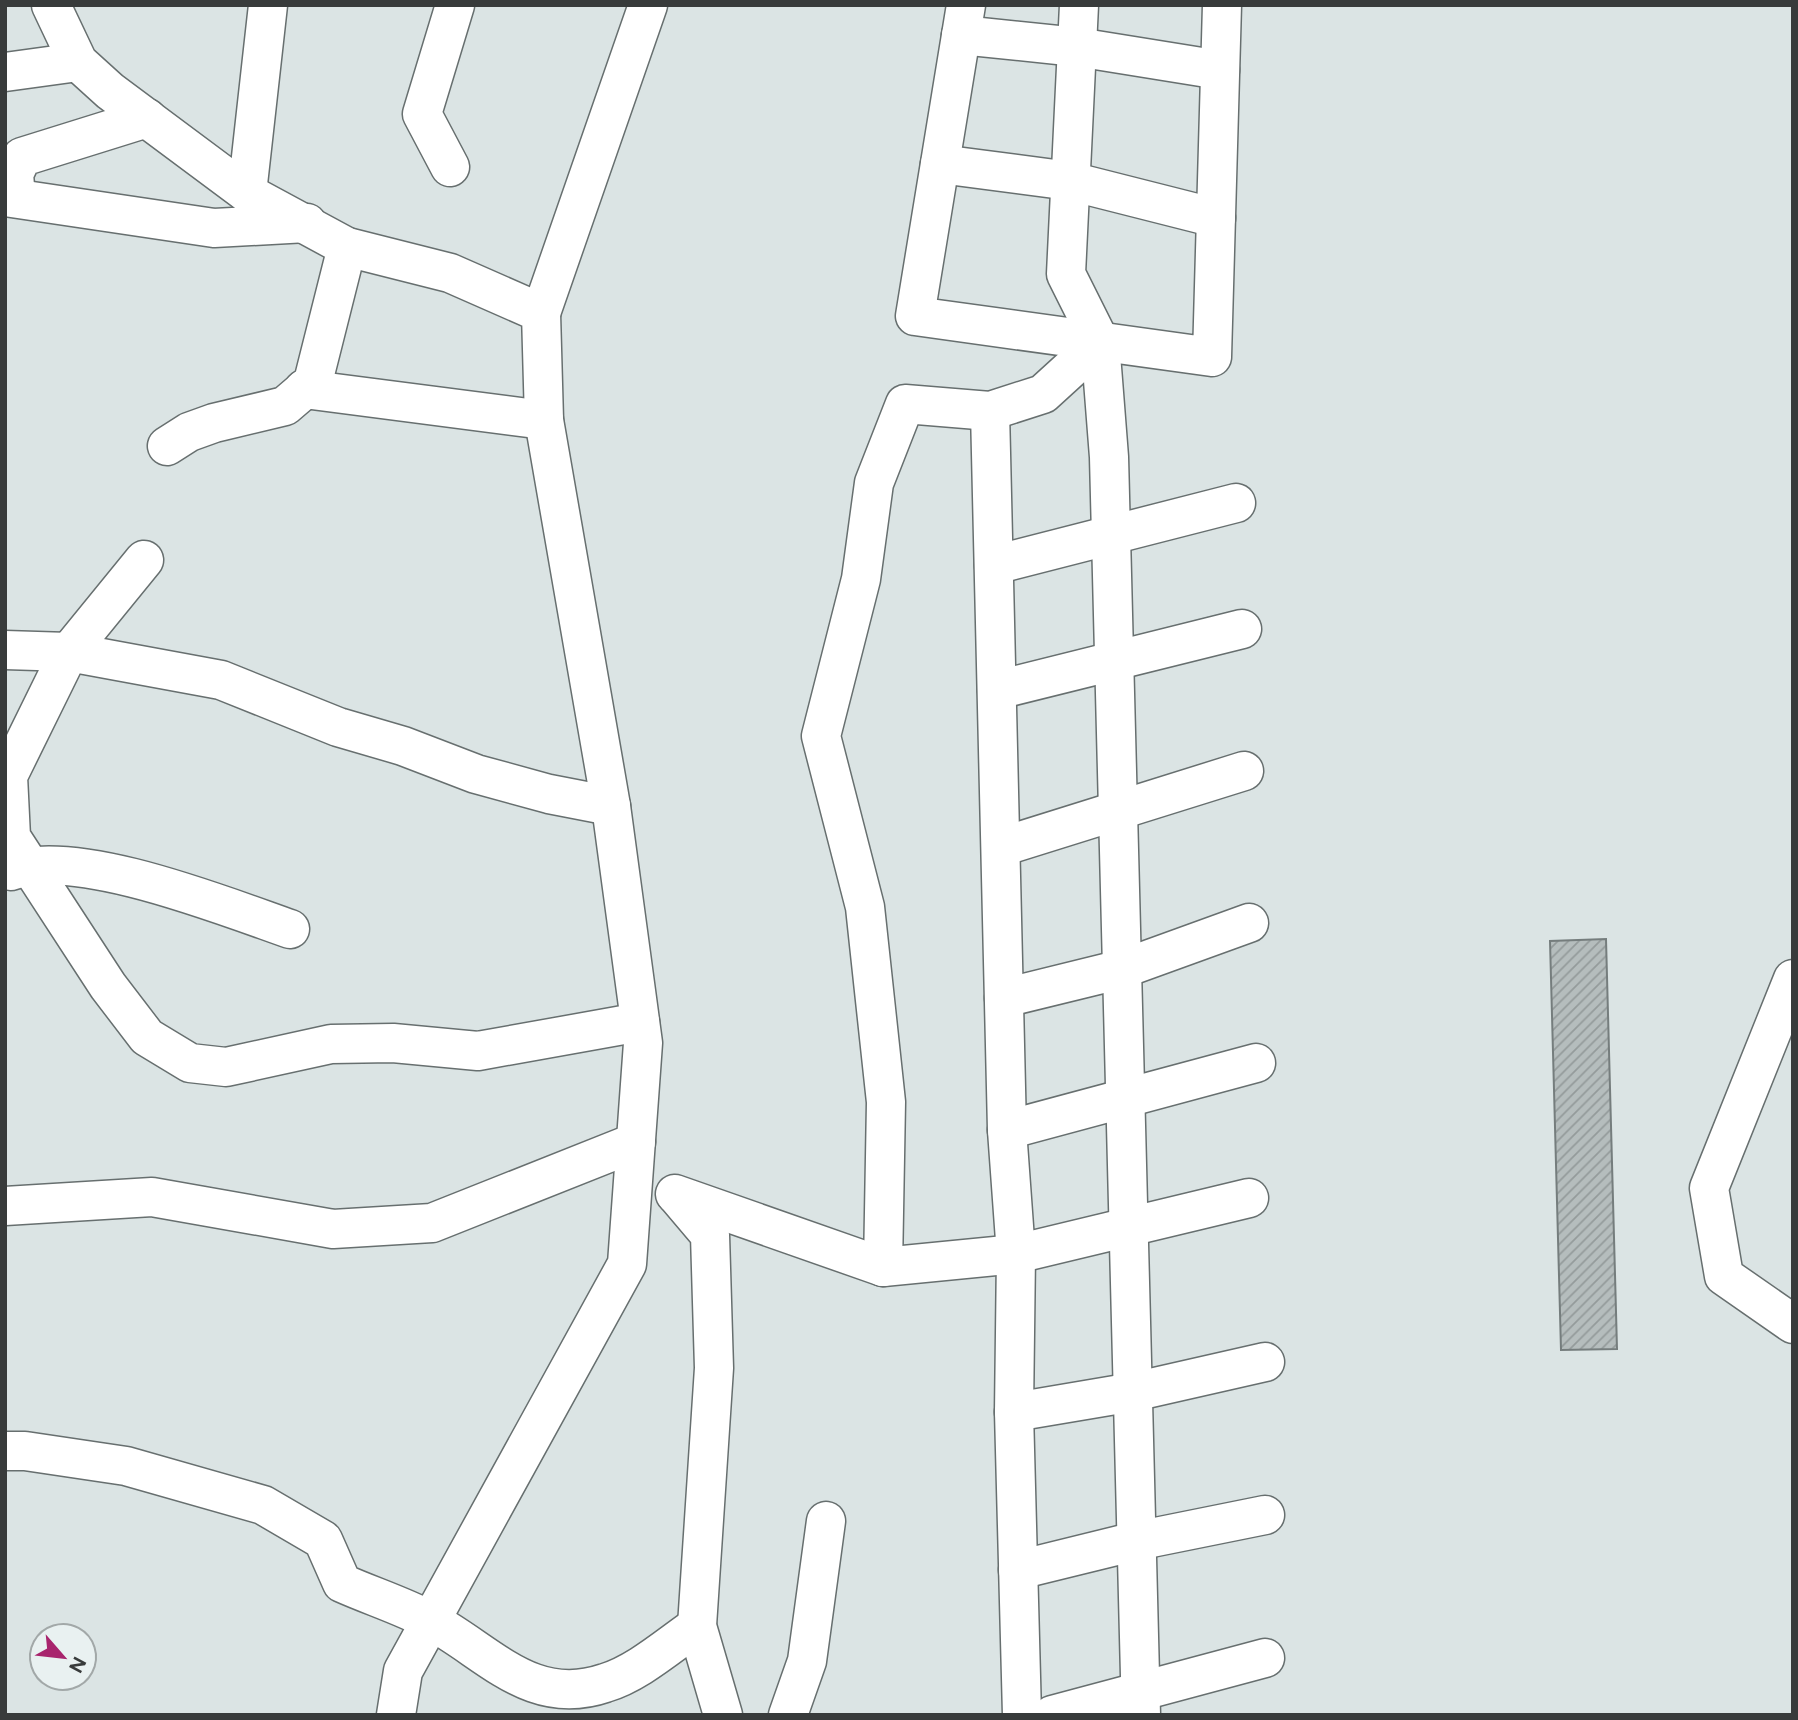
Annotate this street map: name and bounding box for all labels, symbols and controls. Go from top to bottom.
north arrow [28,1622,98,1692]
text: N [64,1653,91,1677]

